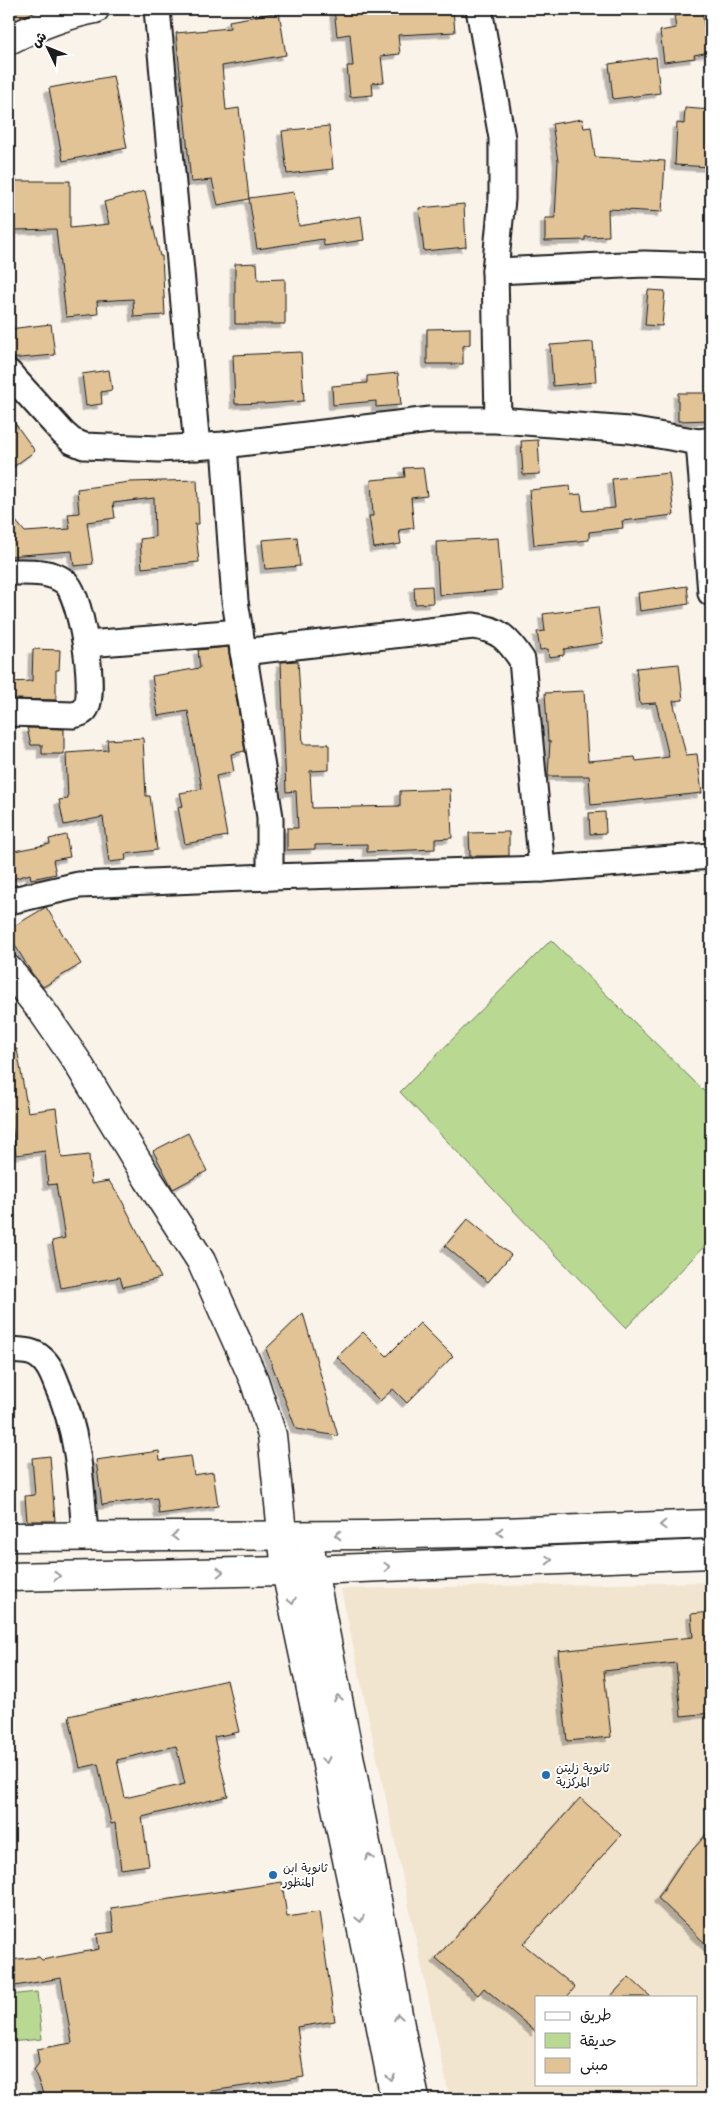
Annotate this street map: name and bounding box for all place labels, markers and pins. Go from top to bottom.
place label: ثانوية زليتن المركزية [556,1759,610,1789]
marker: ثانوية زليتن المركزية [540,1769,552,1781]
place label: ثانوية ابن المنظور [282,1859,328,1890]
marker: ثانوية ابن المنظور [267,1869,279,1881]

